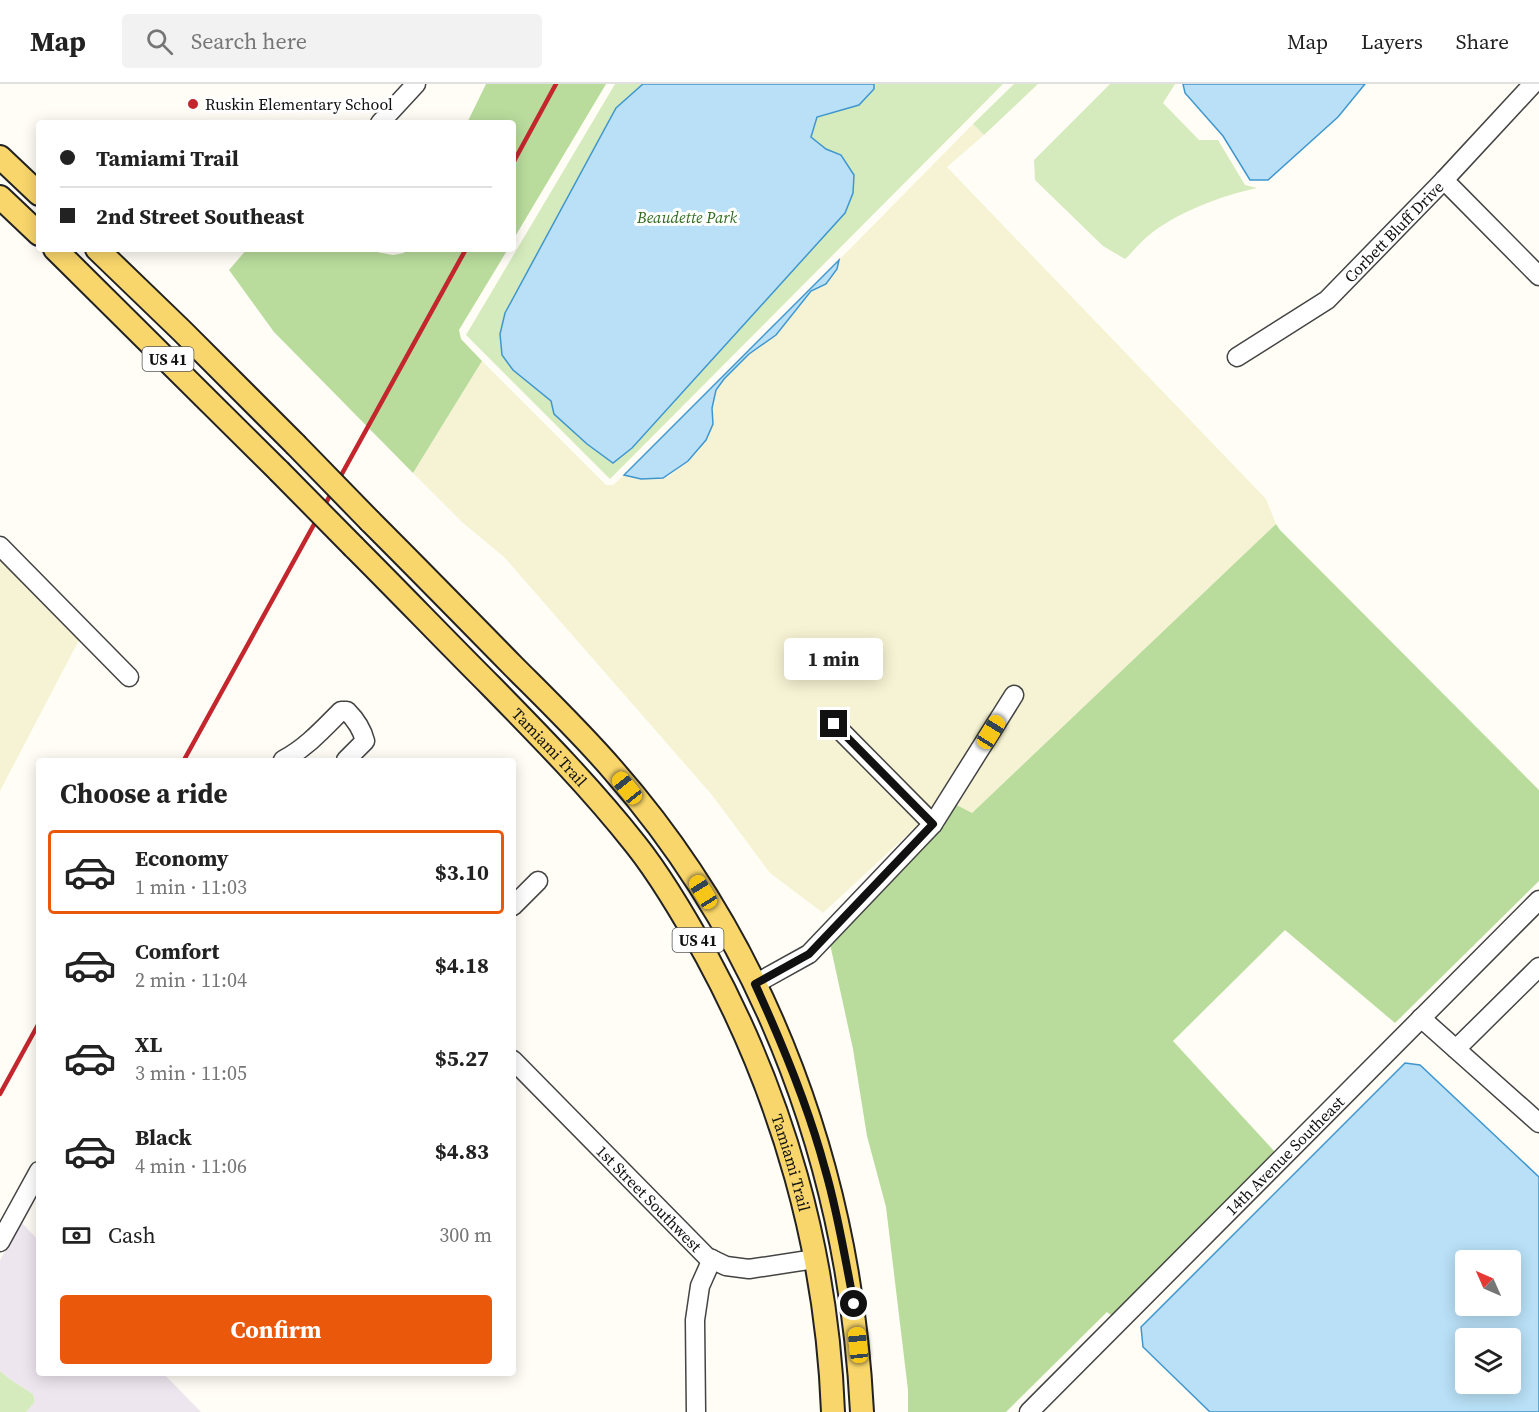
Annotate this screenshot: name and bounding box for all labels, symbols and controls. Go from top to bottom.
search box [122,14,542,68]
text: Map [30,22,86,60]
icon: search [143,25,176,58]
text: Search here [191,26,307,56]
text: Map [1287,27,1328,56]
text: Layers [1361,27,1423,56]
text: Share [1456,27,1509,56]
place label: Ruskin Elementary School [205,93,393,115]
marker: Ruskin Elementary School [186,97,200,111]
text: Tamiami Trail [96,143,239,173]
street label: Corbett Bluff Drive [1339,176,1448,287]
text: 2nd Street Southeast [96,201,304,231]
park label: Beaudette Park [636,206,737,228]
road number: US 41 [142,347,194,371]
callout: 1 min [784,637,884,679]
text: 1 min [808,645,859,673]
street label: Tamiami Trail [507,703,592,791]
route end [820,710,847,737]
car [974,712,1008,752]
car [609,768,645,808]
text: Choose a ride [60,775,228,812]
text: Economy [135,843,229,873]
icon: car [63,845,117,899]
text: $3.10 [435,857,489,887]
car [686,872,720,912]
text: 1 min · 11:03 [135,873,247,901]
road number: US 41 [672,928,724,952]
text: Comfort [135,936,219,966]
icon: car [63,938,117,992]
text: $4.18 [435,950,489,980]
text: 2 min · 11:04 [135,966,247,994]
text: XL [135,1029,162,1059]
icon: car [63,1031,117,1085]
text: $5.27 [435,1043,489,1073]
text: 3 min · 11:05 [135,1059,247,1087]
street label: 14th Avenue Southeast [1220,1090,1349,1220]
street label: Tamiami Trail [766,1111,816,1214]
text: Black [135,1122,192,1152]
icon: car [63,1124,117,1178]
text: $4.83 [435,1136,489,1166]
street label: 1st Street Southwest [592,1140,707,1257]
text: 4 min · 11:06 [135,1152,247,1180]
icon: cash [60,1219,93,1252]
text: Cash [108,1220,156,1250]
text: 300 m [439,1221,492,1249]
north arrow [1455,1250,1521,1316]
map controls [1455,1250,1521,1394]
route start [840,1290,867,1317]
button: Confirm [60,1295,492,1364]
car [847,1326,869,1364]
button: layers [1455,1328,1521,1394]

